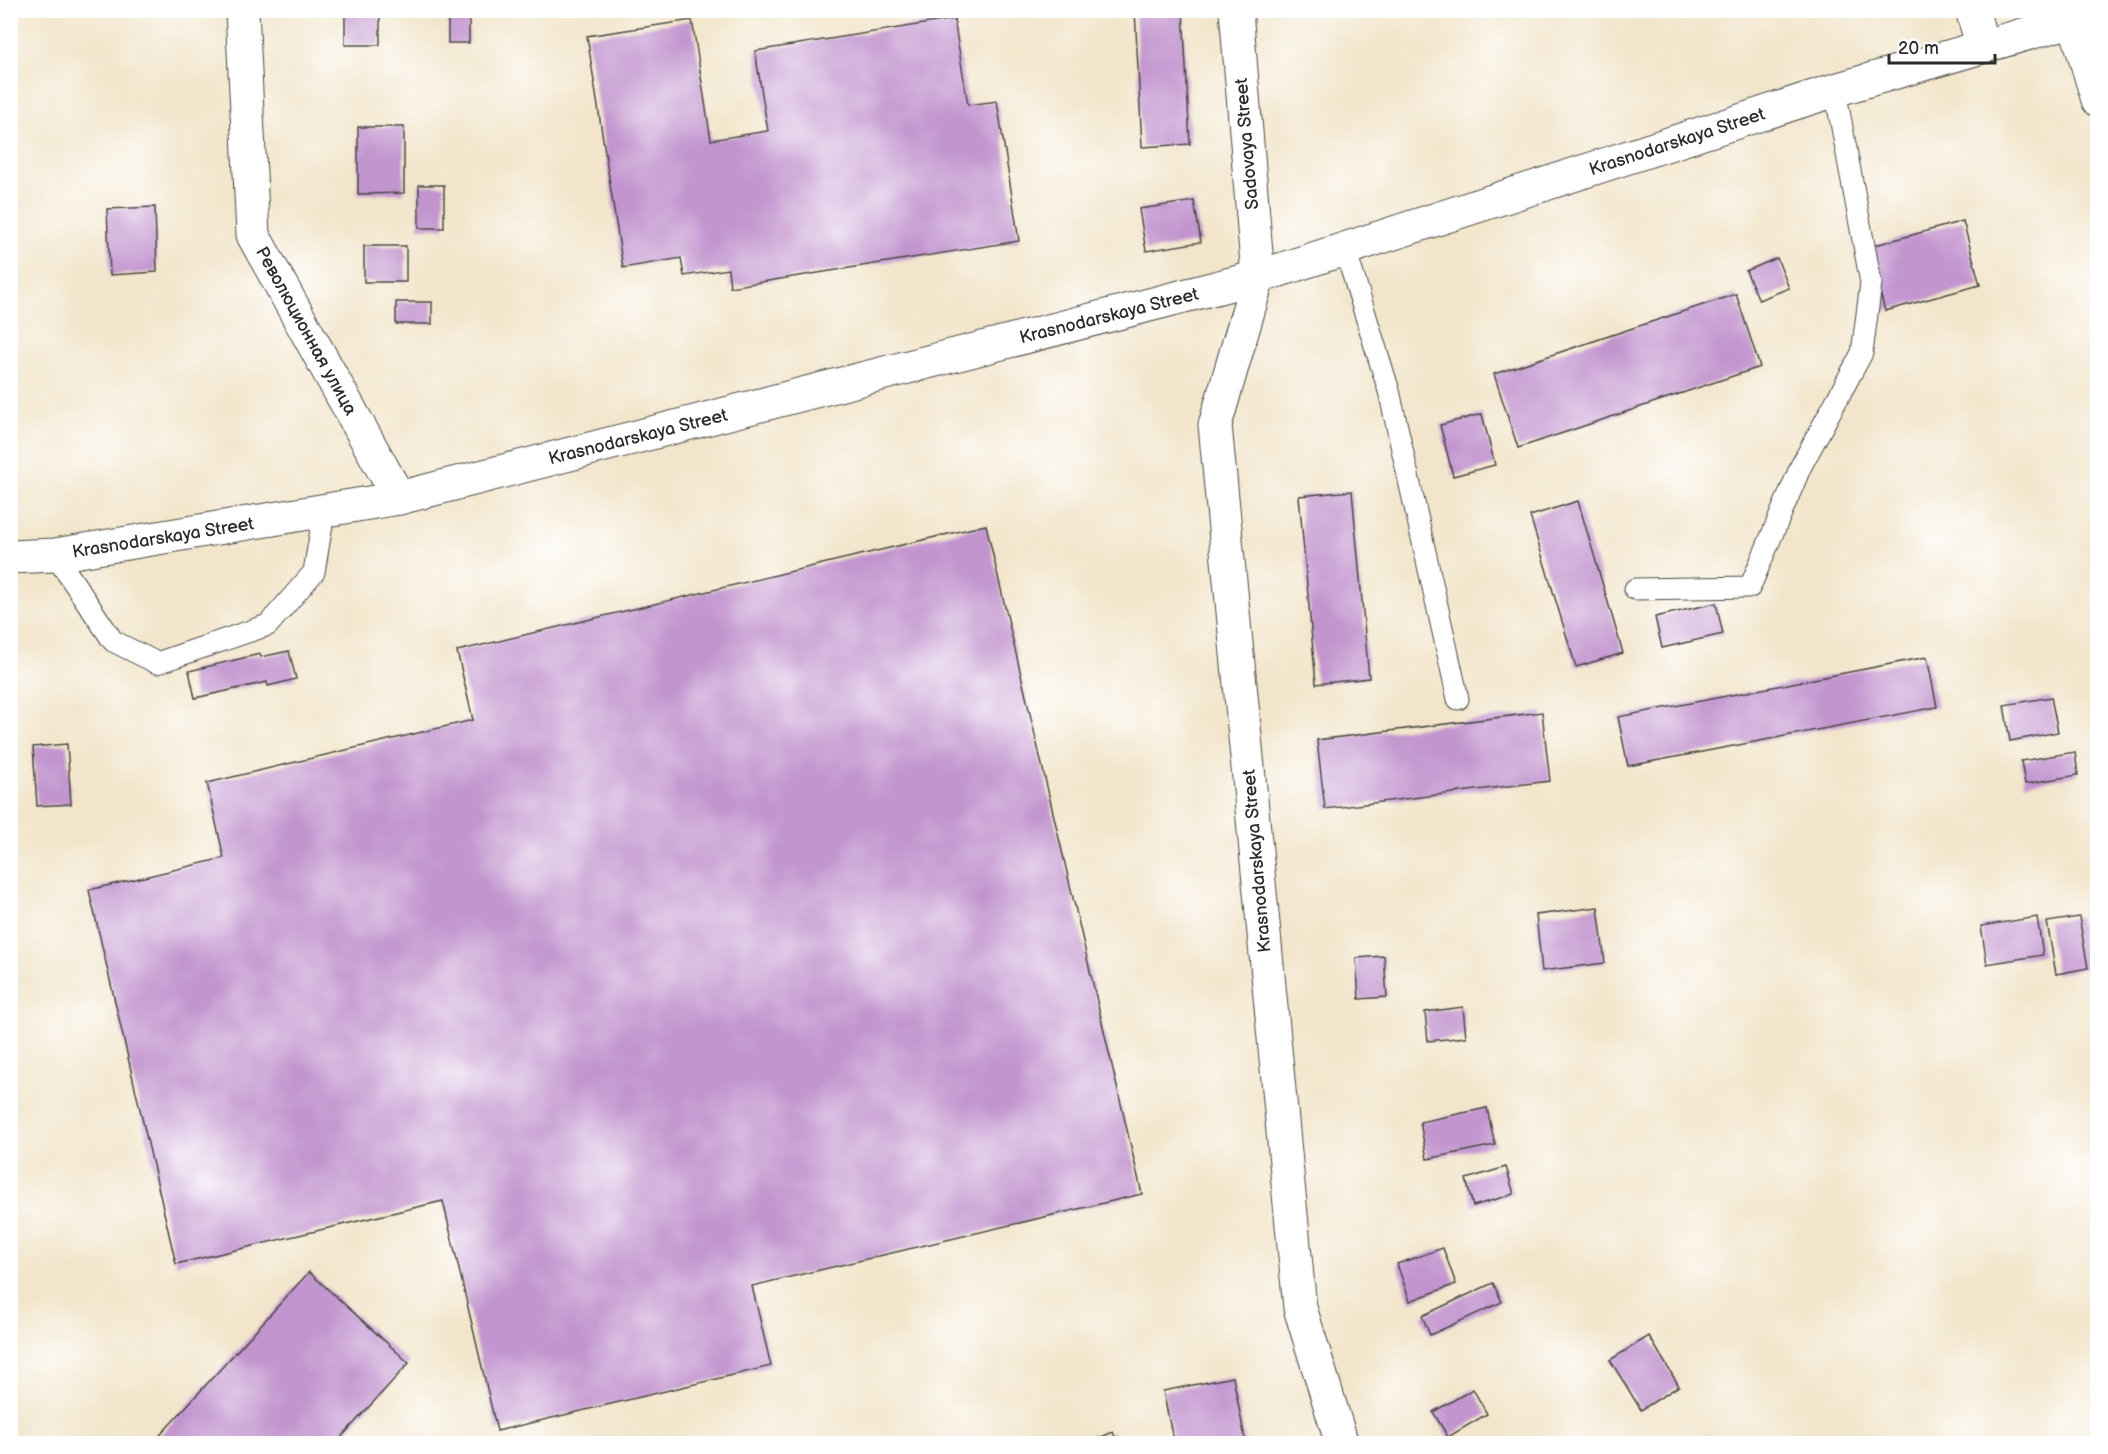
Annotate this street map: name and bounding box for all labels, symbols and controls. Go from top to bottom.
scale bar [1889,27,1996,65]
text: 20 m [1898,38,1939,59]
street label: Sadovaya Street [1231,77,1263,211]
street label: Krasnodarskaya Street [1586,104,1768,180]
street label: Революционная улица [251,243,361,419]
street label: Krasnodarskaya Street [1017,283,1201,348]
street label: Krasnodarskaya Street [546,404,730,469]
street label: Krasnodarskaya Street [71,513,256,563]
street label: Krasnodarskaya Street [1238,768,1275,953]

